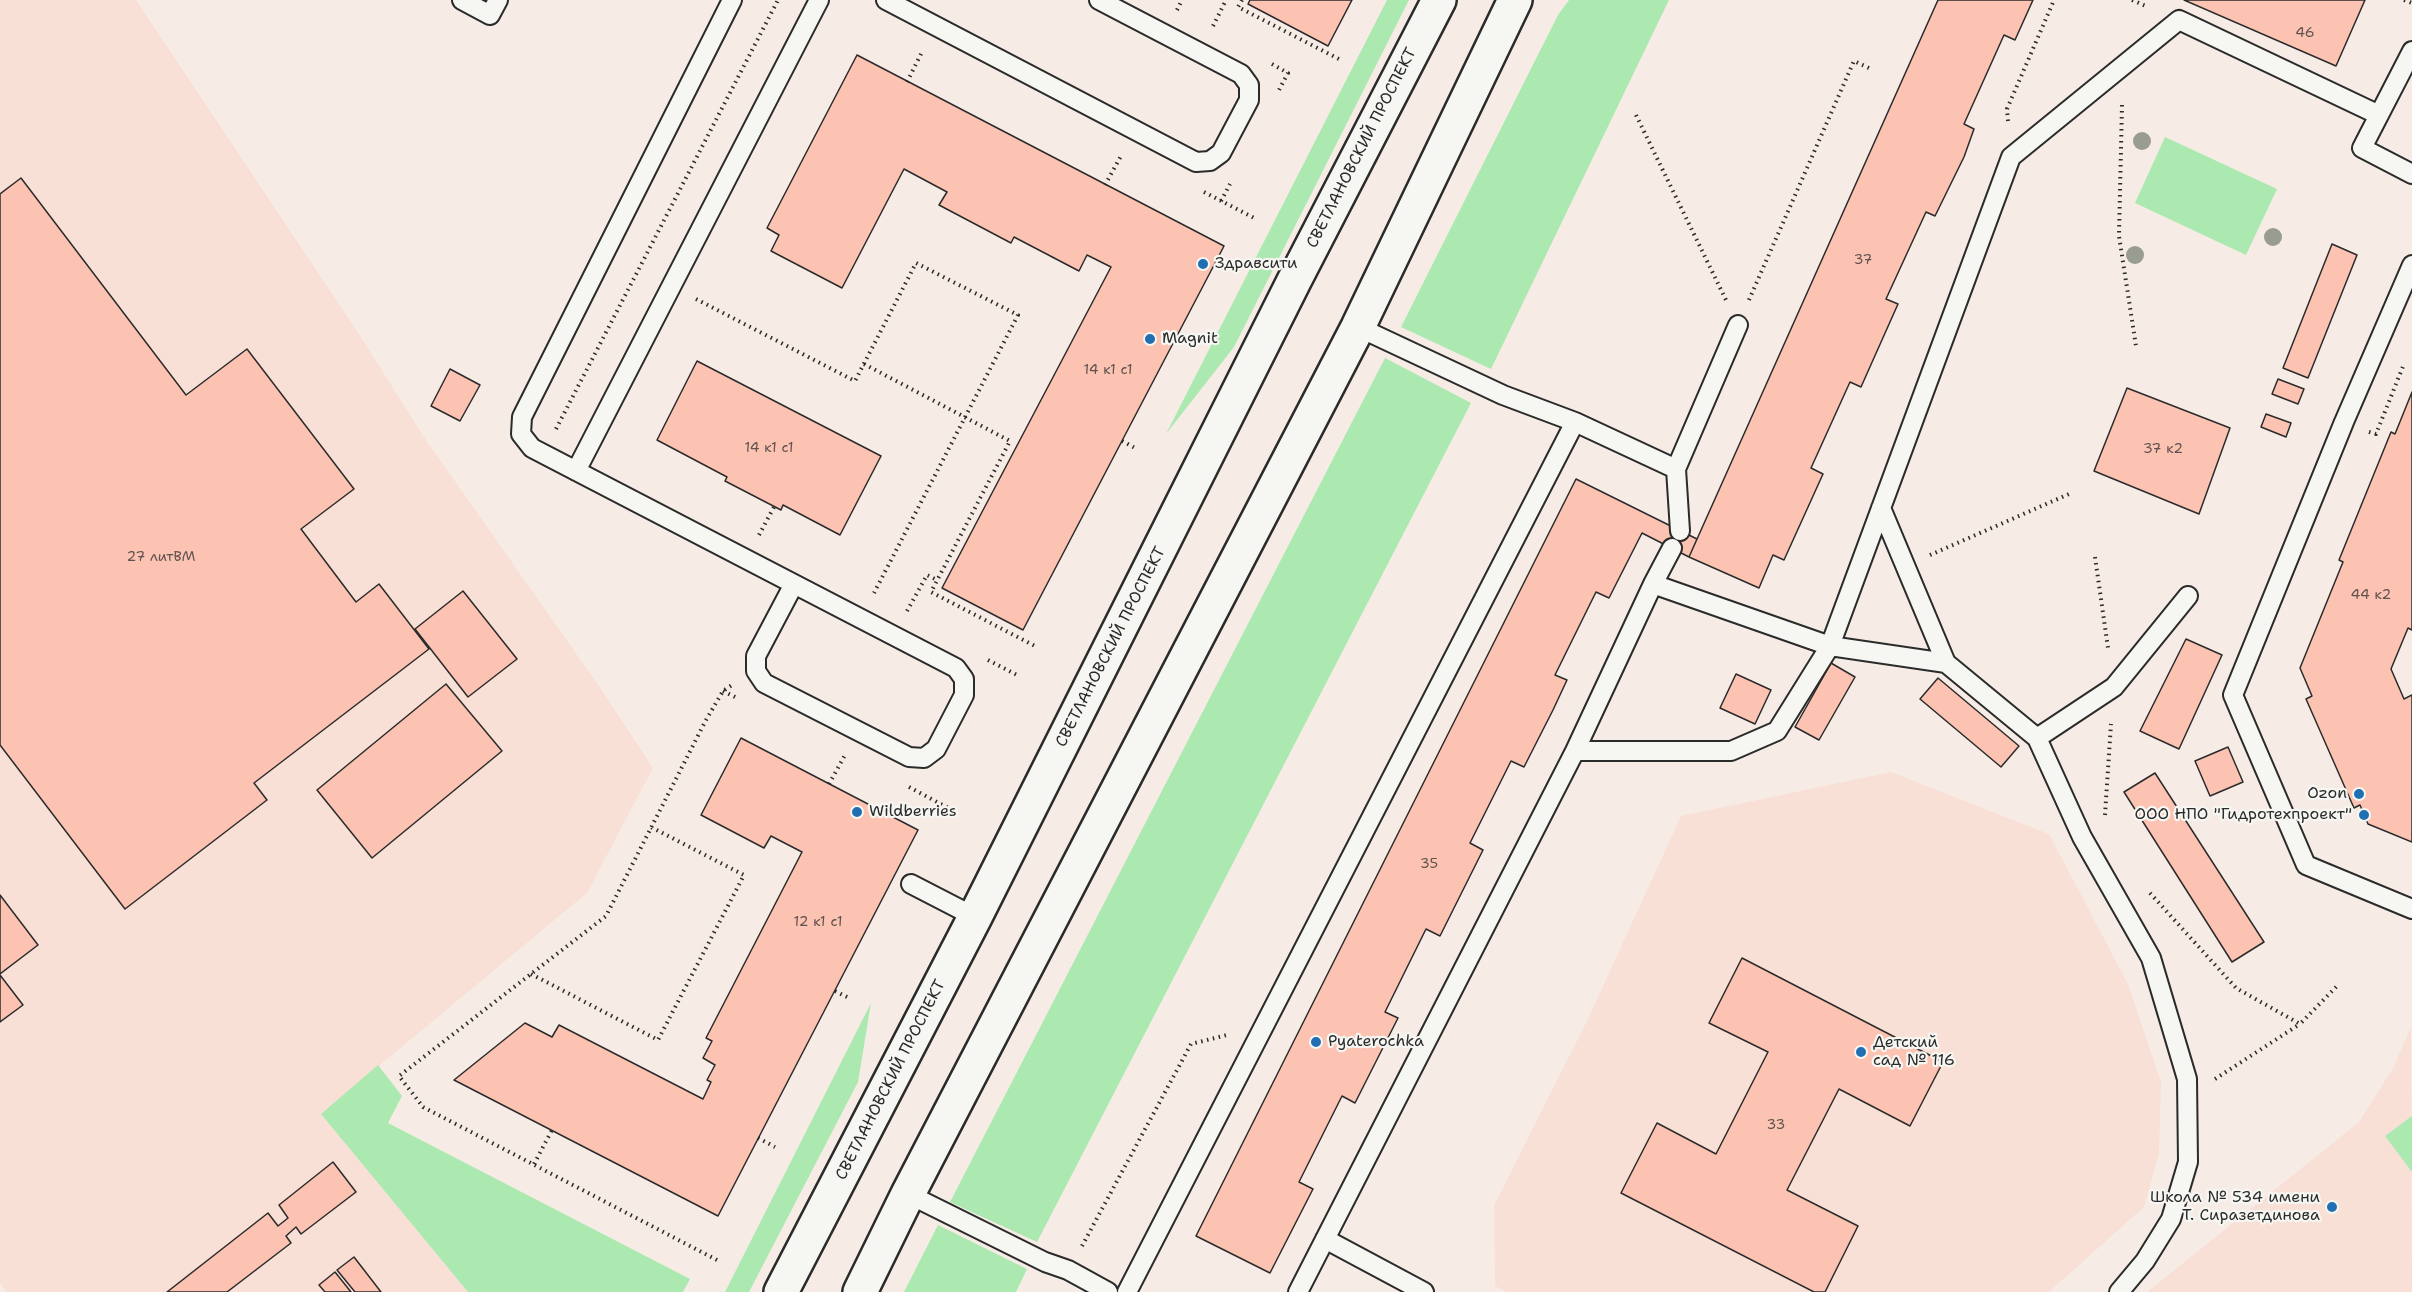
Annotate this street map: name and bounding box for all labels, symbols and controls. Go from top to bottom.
house number: 46 [2295,25,2315,41]
street label: СВЕТЛАНОВСКИЙ ПРОСПЕКТ [1303,45,1421,251]
house number: 37 [1854,252,1872,268]
place label: Здравсити [1215,254,1298,274]
marker: Здравсити [1196,257,1210,271]
place label: Magnit [1162,329,1218,349]
marker: Magnit [1143,332,1157,346]
house number: 14 к1 с1 [1083,362,1133,378]
house number: 14 к1 с1 [744,440,794,456]
house number: 37 к2 [2143,441,2183,457]
street label: СВЕТЛАНОВСКИЙ ПРОСПЕКТ [1052,544,1170,750]
house number: 27 литВМ [127,549,195,565]
house number: 44 к2 [2351,587,2391,603]
place label: Ozon [2307,784,2347,804]
marker: Ozon [2352,787,2366,801]
place label: Wildberries [869,802,957,822]
marker: Wildberries [850,805,864,819]
place label: ООО НПО "Гидротехпроект" [2134,805,2352,825]
marker: ООО НПО "Гидротехпроект" [2357,808,2371,822]
house number: 35 [1420,856,1438,872]
house number: 12 к1 с1 [794,914,842,930]
street label: СВЕТЛАНОВСКИЙ ПРОСПЕКТ [832,977,950,1183]
place label: Pyaterochka [1328,1032,1424,1052]
place label: Детский сад № 116 [1873,1033,1955,1071]
marker: Pyaterochka [1309,1035,1323,1049]
marker: Детский сад № 116 [1854,1045,1868,1059]
house number: 33 [1767,1117,1785,1133]
place label: Школа № 534 имени Т. Сиразетдинова [2150,1188,2320,1226]
marker: Школа № 534 имени Т. Сиразетдинова [2325,1200,2339,1214]

